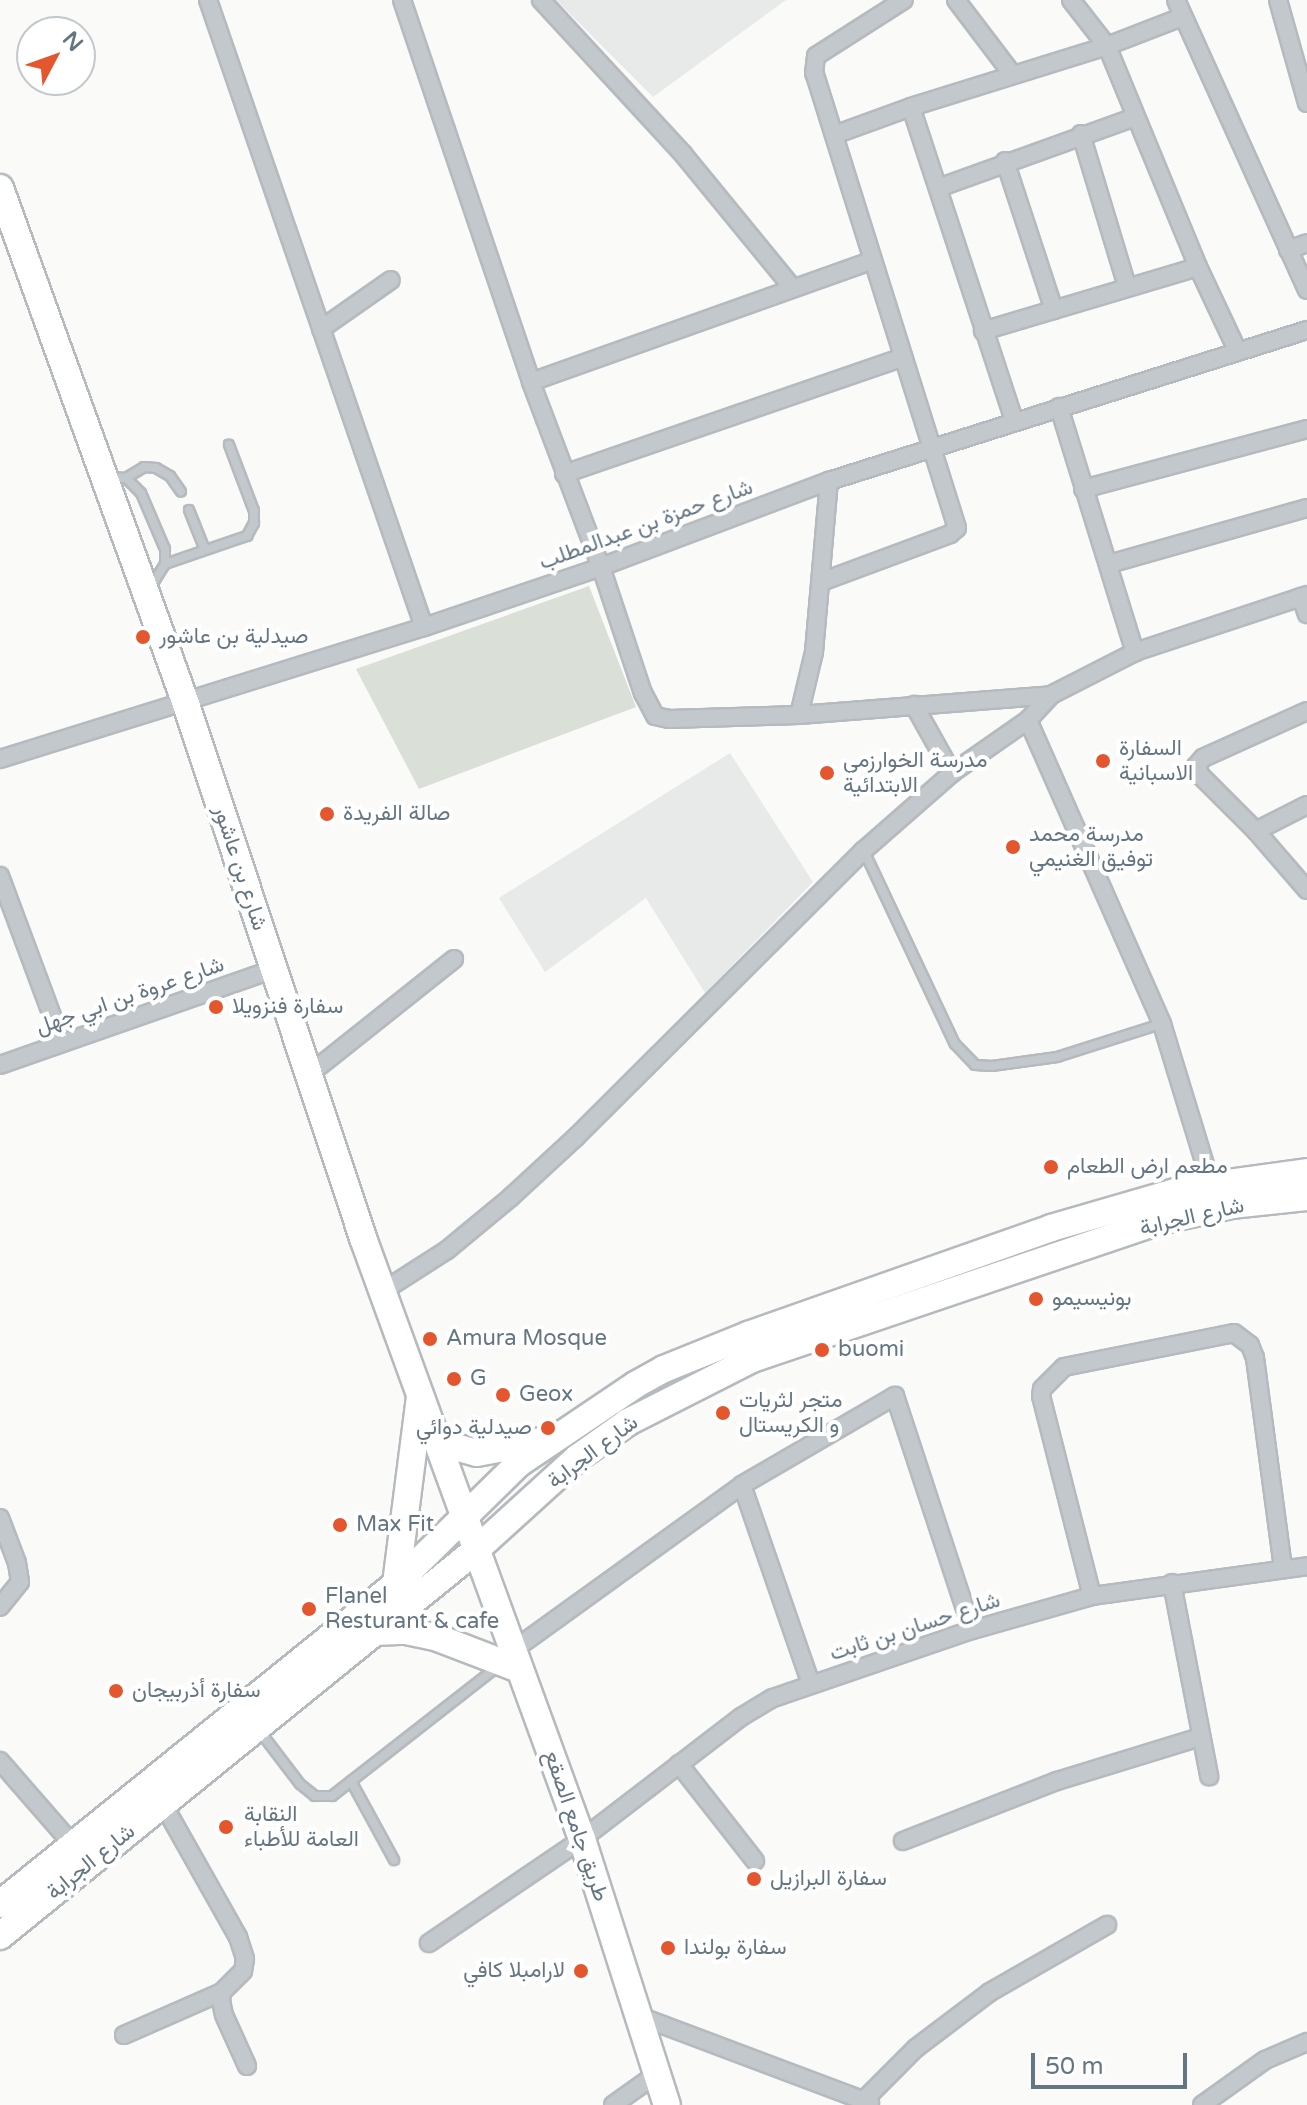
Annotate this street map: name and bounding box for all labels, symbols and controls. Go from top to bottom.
north arrow [16,16,96,96]
text: N [57,26,88,57]
street label: شارع حمزة بن عبدالمطلب [536,474,756,576]
place label: صيدلية بن عاشور [159,624,308,650]
marker: صيدلية بن عاشور [134,628,152,646]
place label: السفارة الاسبانية [1119,735,1193,786]
place label: مدرسة الخوارزمي الابتدائية [843,747,987,798]
marker: السفارة الاسبانية [1094,752,1112,770]
marker: مدرسة الخوارزمي الابتدائية [818,764,836,782]
place label: صالة الفريدة [343,801,450,827]
street label: شارع بن عاشور [207,802,273,934]
marker: صالة الفريدة [318,805,336,823]
place label: مدرسة محمد توفيق الغنيمي [1029,821,1153,872]
marker: مدرسة محمد توفيق الغنيمي [1004,838,1022,856]
street label: شارع عروة بن ابي جهل [32,951,228,1041]
place label: سفارة فنزويلا [232,994,343,1020]
marker: سفارة فنزويلا [207,998,225,1016]
place label: مطعم ارض الطعام [1067,1154,1228,1180]
marker: مطعم ارض الطعام [1042,1158,1060,1176]
street label: شارع الجرابة [1137,1192,1247,1242]
place label: بونيسيمو [1052,1286,1131,1312]
marker: بونيسيمو [1027,1290,1045,1308]
place label: Amura Mosque [446,1326,607,1352]
marker: Amura Mosque [421,1330,439,1348]
place label: buomi [838,1337,904,1363]
marker: buomi [813,1341,831,1359]
place label: G [470,1366,487,1392]
marker: G [445,1370,463,1388]
place label: Geox [519,1382,573,1408]
marker: Geox [494,1386,512,1404]
place label: متجر لثريات و الكريستال [739,1387,842,1438]
marker: متجر لثريات و الكريستال [714,1404,732,1422]
street label: شارع الجرابة [543,1409,643,1495]
place label: صيدلية دوائي [416,1415,532,1441]
marker: صيدلية دوائي [539,1419,557,1437]
place label: Max Fit [356,1512,434,1538]
marker: Max Fit [331,1516,349,1534]
place label: Flanel Resturant & cafe [325,1583,499,1634]
street label: شارع حسان بن ثابت [826,1587,1004,1667]
marker: Flanel Resturant & cafe [300,1600,318,1618]
place label: سفارة أذربيجان [132,1678,261,1704]
marker: سفارة أذربيجان [107,1682,125,1700]
street label: طريق جامع الصقع [538,1747,614,1905]
place label: النقابة العامة للأطباء [244,1801,359,1852]
marker: النقابة العامة للأطباء [215,1816,237,1838]
street label: شارع الجرابة [41,1818,141,1906]
place label: سفارة البرازيل [770,1866,887,1892]
marker: سفارة البرازيل [745,1870,763,1888]
place label: سفارة بولندا [684,1935,787,1961]
marker: سفارة بولندا [659,1939,677,1957]
place label: لارامبلا كافي [463,1958,565,1984]
marker: لارامبلا كافي [572,1962,590,1980]
scale bar [1035,2037,1191,2087]
text: 50 m [1045,2052,1103,2081]

